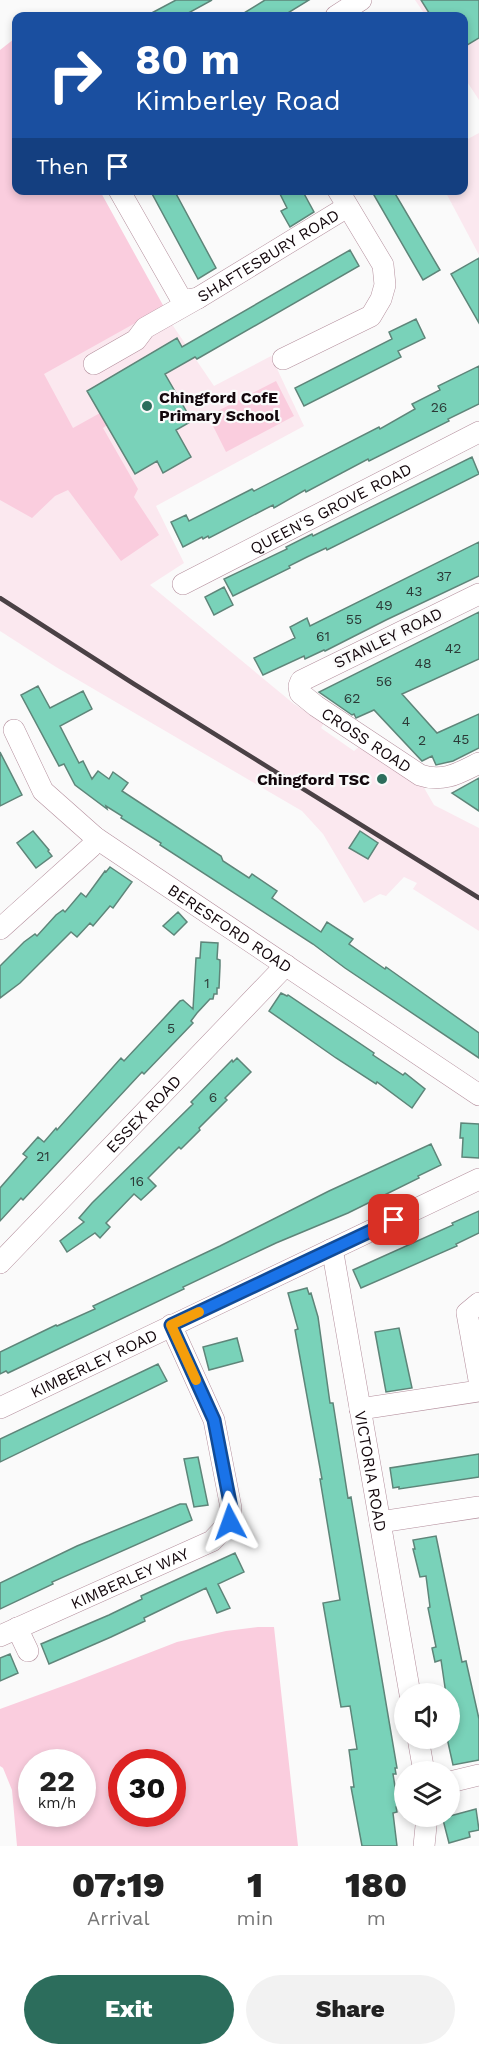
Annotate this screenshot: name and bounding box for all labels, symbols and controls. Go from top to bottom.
text: 80 m [135,35,240,84]
icon: right [36,36,114,114]
text: Kimberley Road [135,85,341,117]
icon: arrive [101,150,134,183]
text: Then [36,154,89,179]
street label: SHAFTESBURY ROAD [194,205,342,306]
place label: Chingford CofE Primary School [159,388,280,425]
marker: Chingford CofE Primary School [140,399,154,413]
house number: 26 [431,399,447,415]
street label: QUEEN'S GROVE ROAD [247,459,415,558]
house number: 37 [436,568,452,584]
house number: 43 [406,583,422,599]
house number: 49 [375,597,393,613]
street label: STANLEY ROAD [331,604,445,672]
house number: 55 [346,611,362,627]
house number: 61 [316,628,330,644]
house number: 42 [445,640,461,656]
house number: 48 [414,655,432,671]
house number: 56 [376,673,392,689]
house number: 62 [344,690,360,706]
street label: CROSS ROAD [318,703,415,776]
house number: 4 [402,713,410,729]
house number: 45 [453,731,469,747]
house number: 2 [418,732,426,748]
place label: Chingford TSC [257,770,370,789]
marker: Chingford TSC [375,772,389,786]
street label: BERESFORD ROAD [165,880,296,976]
house number: 1 [204,975,210,991]
house number: 5 [167,1020,175,1036]
street label: ESSEX ROAD [102,1071,185,1156]
house number: 6 [209,1089,217,1105]
house number: 21 [36,1148,50,1164]
house number: 16 [130,1173,144,1189]
pin [368,1194,419,1245]
icon: arrive [377,1203,410,1236]
street label: KIMBERLEY ROAD [27,1325,160,1402]
street label: VICTORIA ROAD [351,1409,391,1533]
position arrow [198,1490,262,1554]
street label: KIMBERLEY WAY [68,1543,191,1613]
map controls [394,1683,460,1827]
button: sound [394,1683,460,1749]
speed limit sign: 30 [108,1749,186,1827]
button: layers [394,1761,460,1827]
text: 22 [39,1763,75,1798]
text: km/h [38,1794,76,1812]
text: 07:19 [72,1864,165,1906]
text: 1 [247,1864,263,1906]
text: 180 [345,1864,407,1906]
text: Arrival [87,1906,150,1930]
text: min [237,1906,273,1930]
text: m [367,1906,386,1930]
button: Exit [24,1975,234,2044]
button: Share [246,1975,455,2044]

